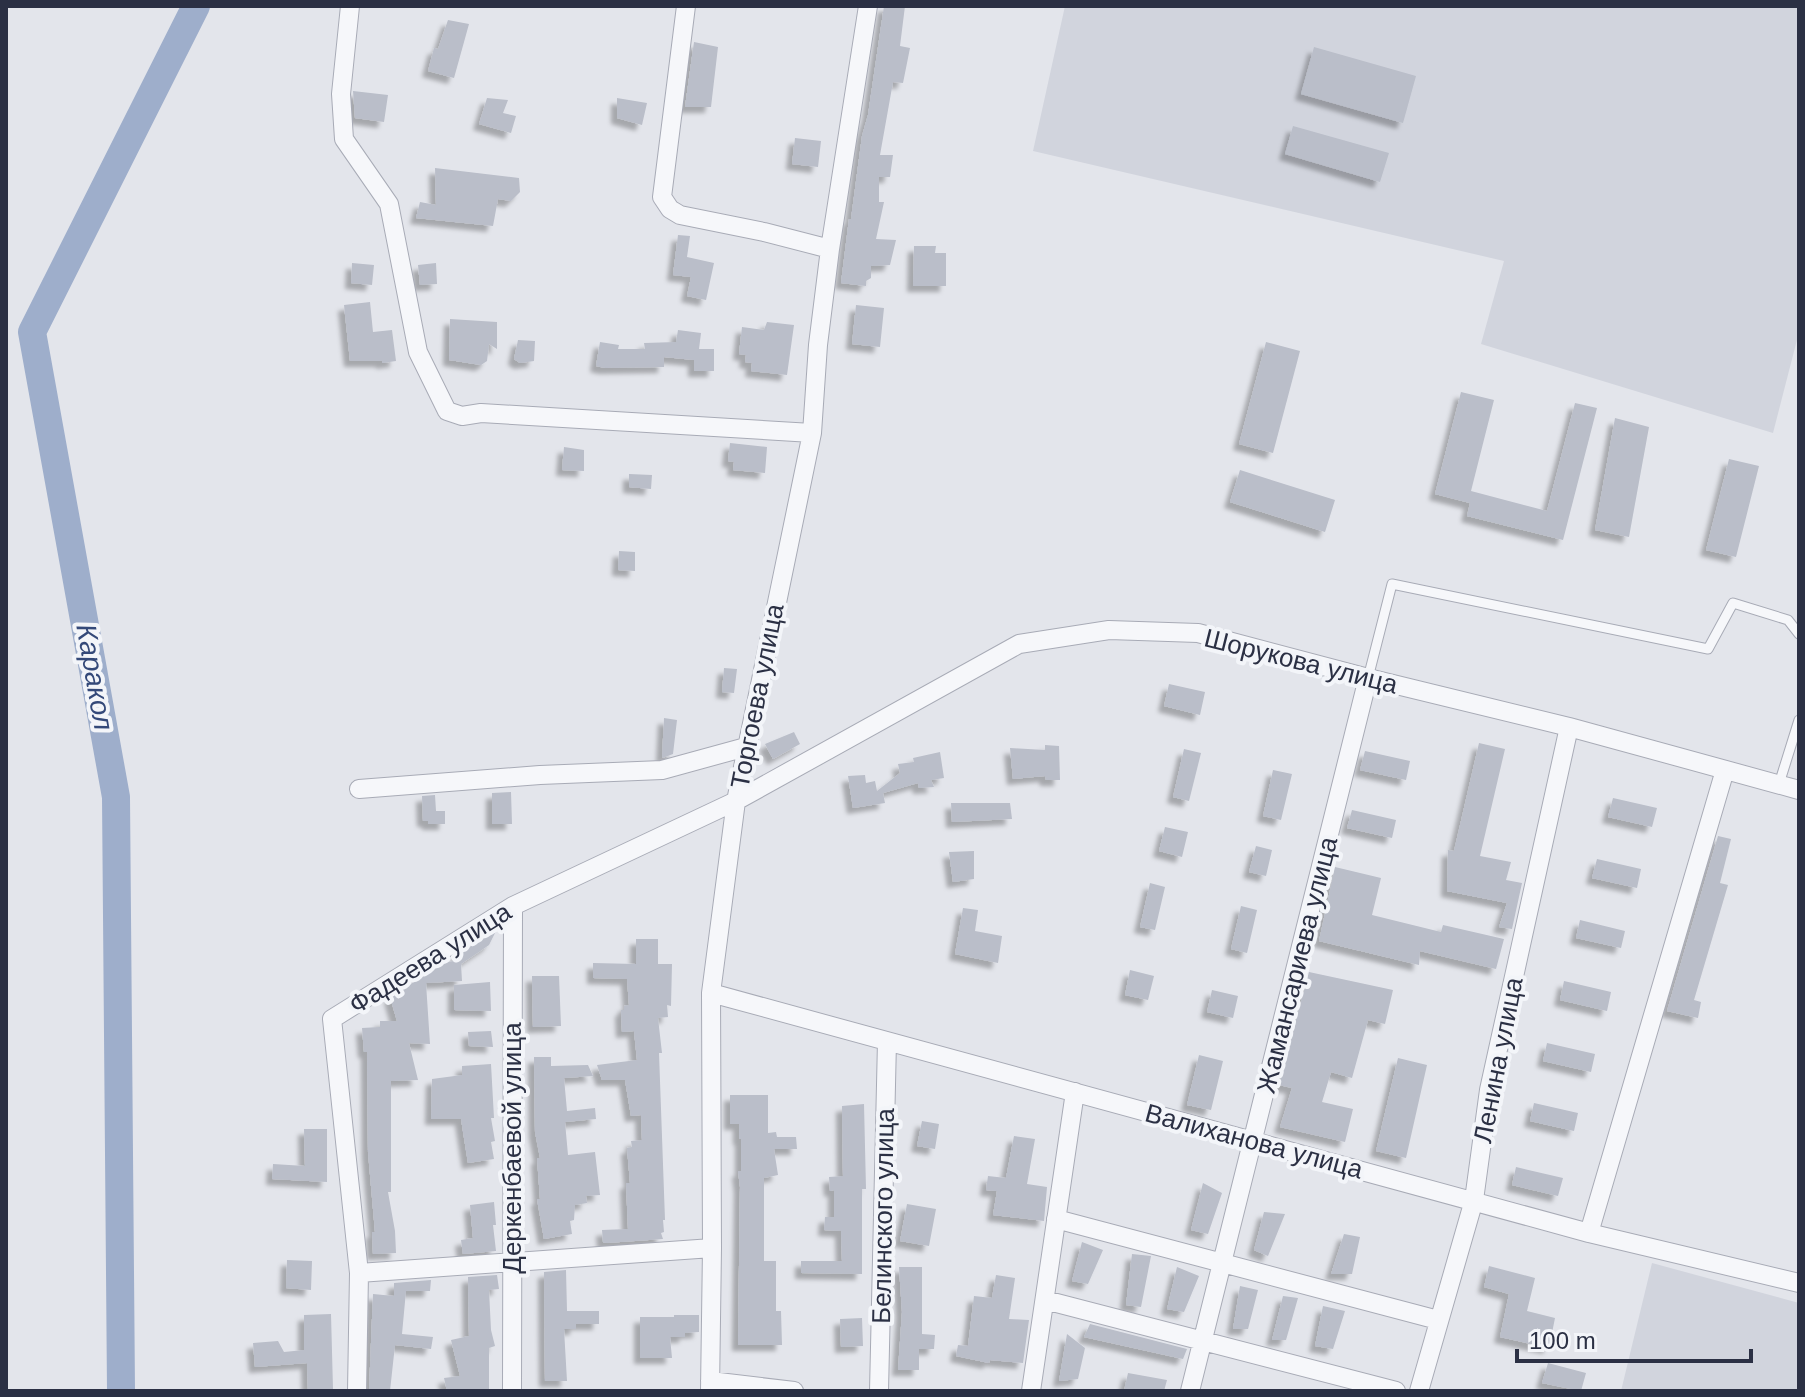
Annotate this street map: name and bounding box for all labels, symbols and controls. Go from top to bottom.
street label: Торгоева улица [724,601,790,791]
water label: Каракол [70,622,120,733]
street label: Шорукова улица [1201,622,1401,700]
street label: Жамансариева улица [1251,833,1344,1096]
street label: Фадеева улица [344,896,517,1020]
street label: Ленина улица [1467,974,1529,1145]
street label: Деркенбаевой улица [497,1022,527,1274]
street label: Валиханова улица [1142,1098,1367,1185]
street label: Белинского улица [866,1107,900,1324]
scale bar [1517,1313,1751,1363]
text: 100 m [1529,1327,1596,1354]

